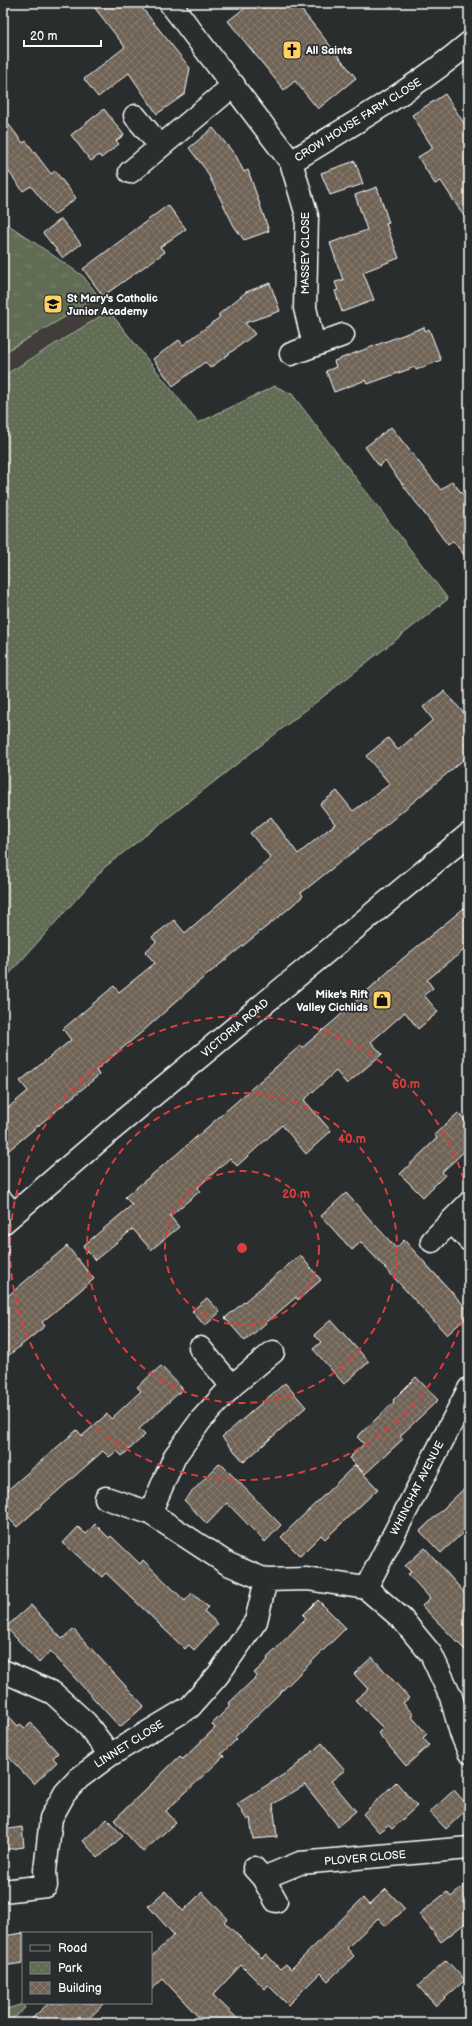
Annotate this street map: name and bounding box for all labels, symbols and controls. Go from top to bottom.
scale bar [24,22,101,48]
text: 20 m [30,29,57,44]
church icon: All Saints [281,39,303,61]
place label: All Saints [305,44,353,57]
street label: CROW HOUSE FARM CLOSE [292,75,424,165]
street label: MASSEY CLOSE [299,212,312,294]
place label: St Mary's Catholic Junior Academy [67,292,158,318]
school or university icon: St Mary's Catholic Junior Academy [42,293,64,315]
place label: Mike's Rift Valley Cichlids [296,988,369,1014]
shop icon: Mike's Rift Valley Cichlids [371,989,393,1011]
street label: VICTORIA ROAD [199,996,271,1060]
text: 60 m [392,1077,420,1092]
text: 40 m [338,1132,366,1147]
text: 20 m [282,1187,310,1202]
centre of rings [235,1241,249,1255]
street label: WHINCHAT AVENUE [388,1439,446,1537]
street label: LINNET CLOSE [92,1718,166,1770]
street label: PLOVER CLOSE [324,1848,406,1868]
legend [22,1932,152,2004]
text: Road [58,1941,87,1956]
text: Park [58,1961,82,1976]
text: Building [58,1981,102,1996]

